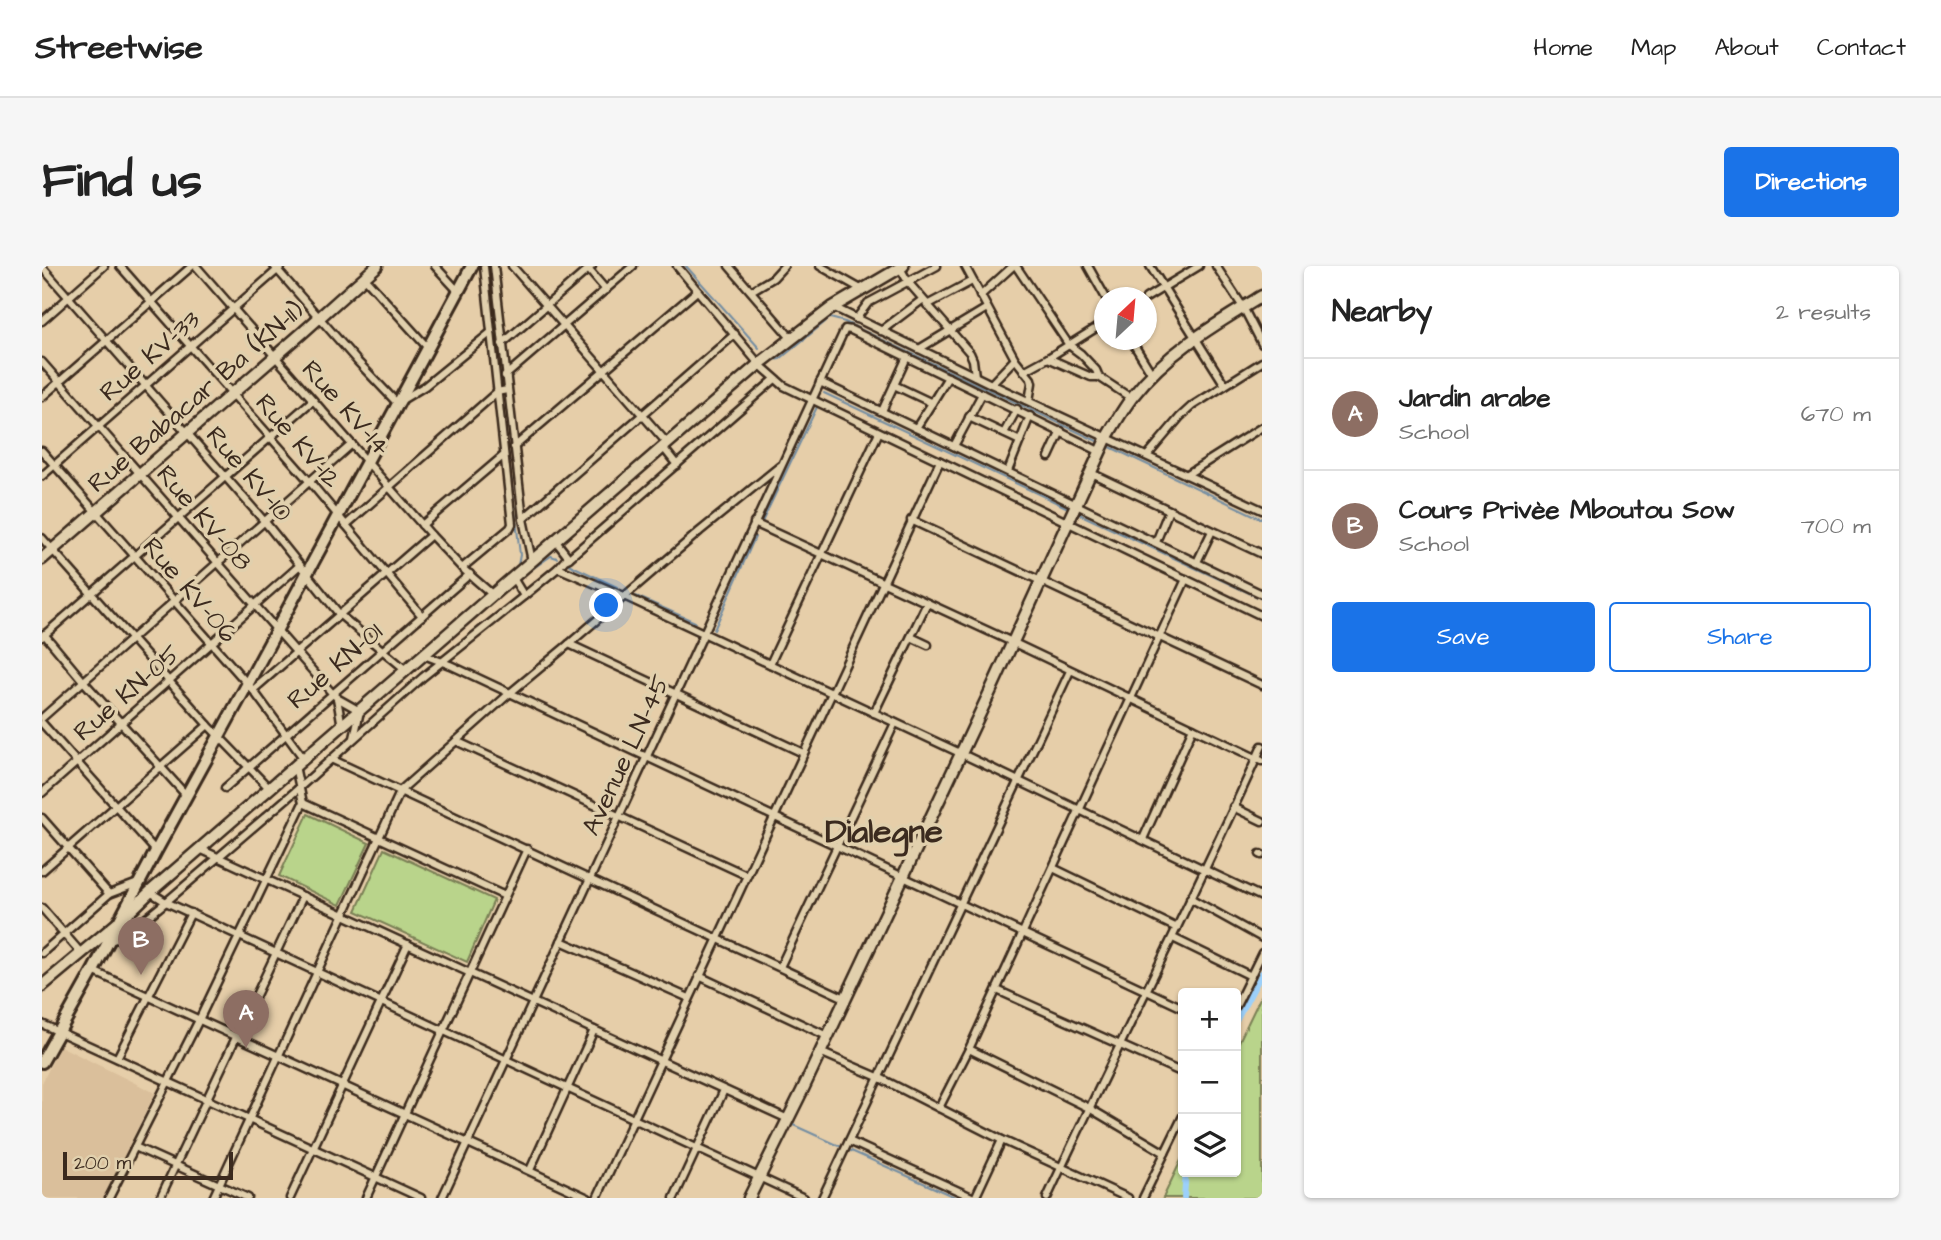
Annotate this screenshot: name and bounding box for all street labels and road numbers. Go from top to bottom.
street label: Rue Babacar Ba (KN-11) [80,293,312,501]
street label: Rue KV-33 [92,302,208,410]
street label: Rue KV-14 [293,352,399,464]
street label: Rue KV-12 [247,386,349,496]
street label: Rue KV-10 [197,418,301,530]
street label: Rue KV-08 [148,457,260,579]
street label: Rue KV-06 [134,529,246,651]
street label: Rue KN-01 [279,614,391,718]
street label: Rue KN-05 [66,636,188,750]
street label: Avenue LN-45 [573,669,679,841]

